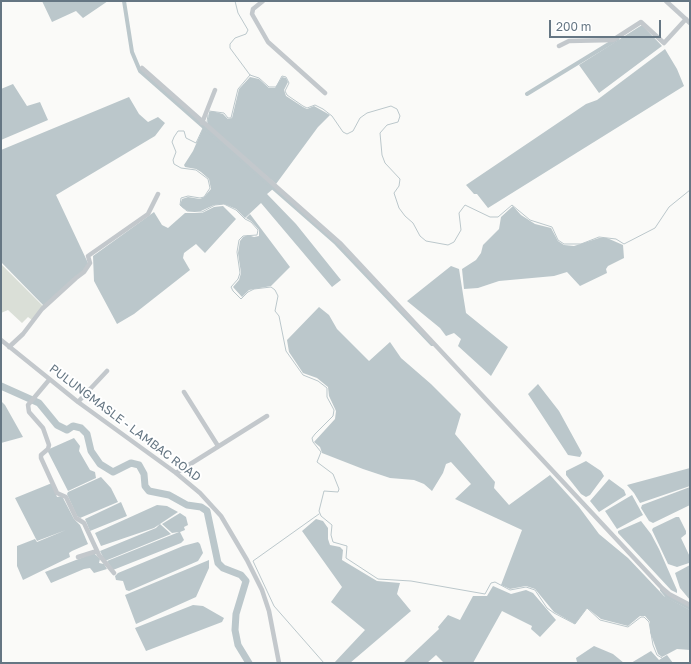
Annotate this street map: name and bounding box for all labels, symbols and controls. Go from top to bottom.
scale bar [551,12,663,38]
text: 200 m [556,19,591,34]
street label: PULUNGMASLE - LAMBAC ROAD [47,361,203,485]

